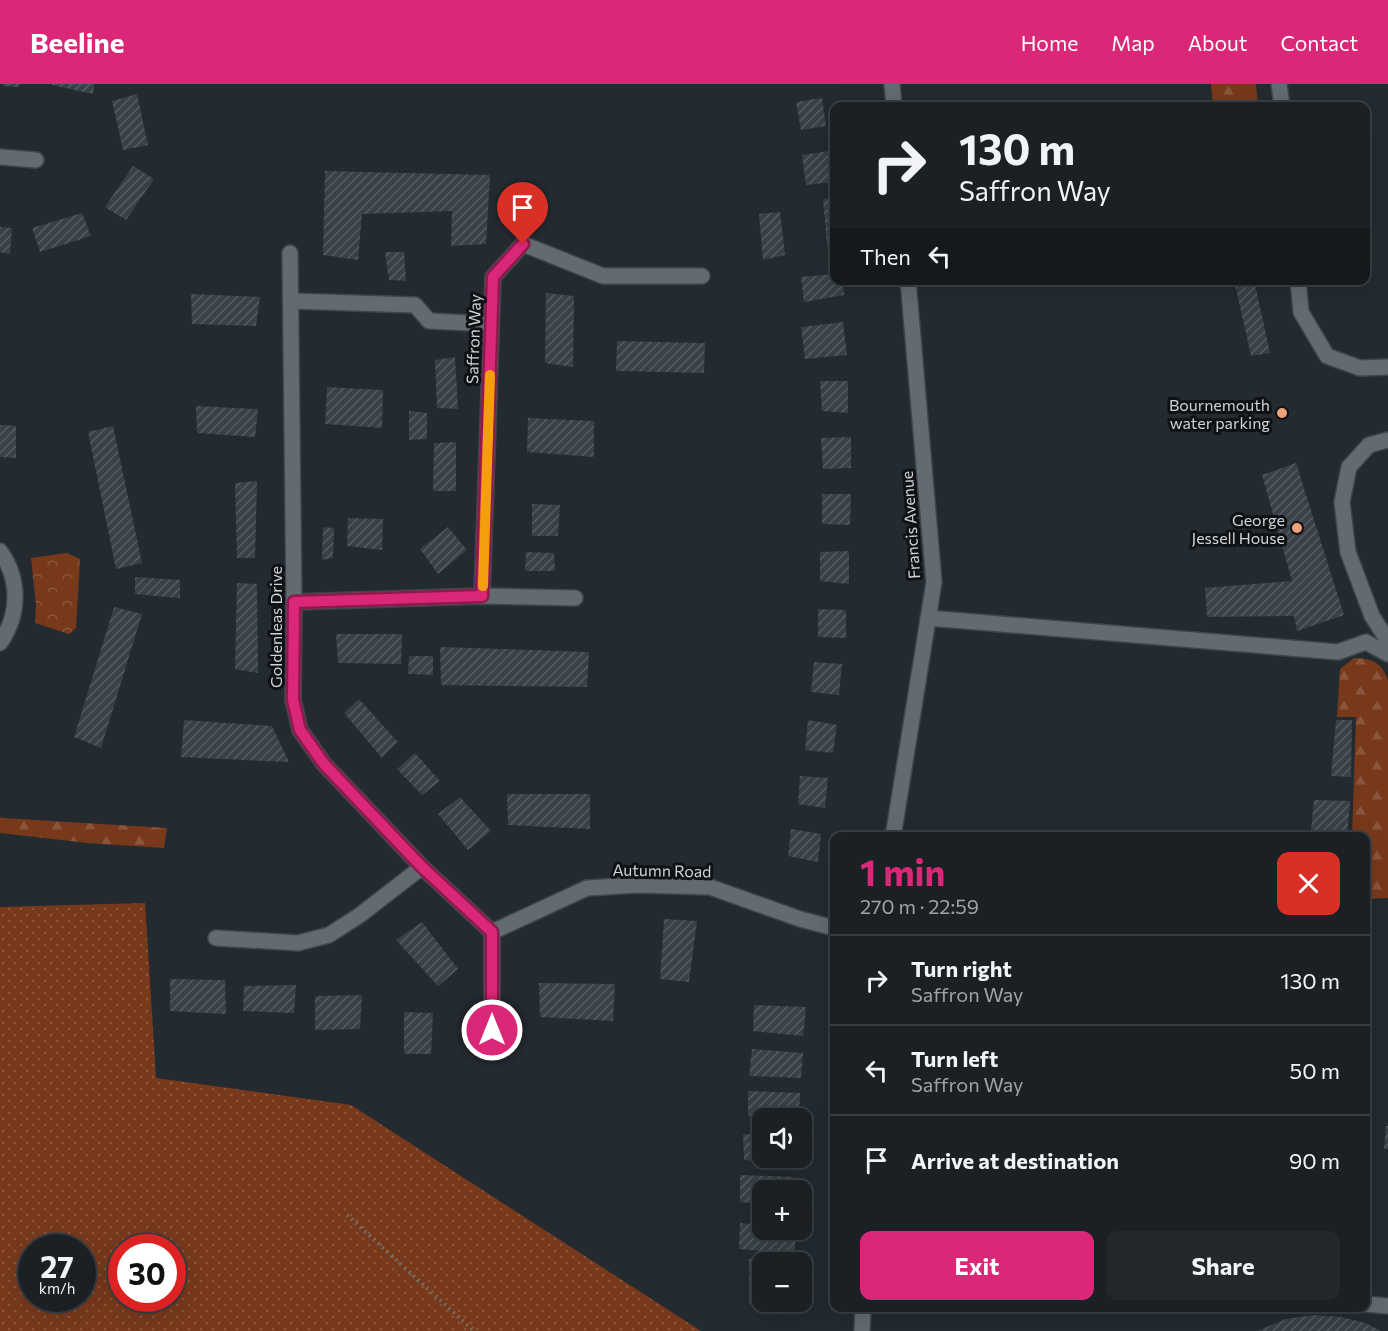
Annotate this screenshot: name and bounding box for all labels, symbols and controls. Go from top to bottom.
text: Beeline [30,25,124,59]
text: Home [1021,30,1078,55]
text: Map [1111,30,1155,55]
text: About [1188,30,1247,55]
text: Contact [1280,30,1358,55]
text: 130 m [959,122,1075,174]
icon: right [860,126,938,204]
text: Saffron Way [959,174,1111,207]
pin [497,182,548,244]
icon: arrive [506,191,539,224]
icon: left [923,240,956,273]
text: Then [860,243,911,270]
street label: Saffron Way [462,294,484,384]
place label: Bournemouth water parking [1169,395,1270,432]
marker: Bournemouth water parking [1275,406,1289,420]
street label: Francis Avenue [897,470,923,580]
place label: George Jessell House [1192,510,1285,547]
marker: George Jessell House [1290,521,1304,535]
street label: Goldenleas Drive [266,566,285,688]
text: 1 min [860,849,945,893]
button: close [1277,852,1340,915]
street label: Autumn Road [612,860,712,880]
text: 270 m · 22:59 [860,894,979,918]
text: Turn right [911,955,1012,982]
icon: right [860,964,893,997]
text: 130 m [1280,967,1340,994]
text: Saffron Way [911,982,1023,1006]
position arrow [460,998,524,1062]
text: Turn left [911,1045,998,1072]
icon: left [860,1054,893,1087]
text: 50 m [1290,1057,1340,1084]
text: Saffron Way [911,1072,1023,1096]
map controls [752,1108,812,1312]
button: sound [752,1108,812,1168]
icon: arrive [860,1144,893,1177]
text: Arrive at destination [911,1147,1119,1174]
text: 90 m [1289,1147,1340,1174]
button: + [752,1180,812,1240]
button: Exit [860,1231,1094,1300]
button: Share [1106,1231,1340,1300]
speed limit sign: 30 [108,1234,186,1312]
text: 27 [40,1247,74,1284]
button: − [752,1252,812,1312]
text: km/h [39,1279,75,1297]

